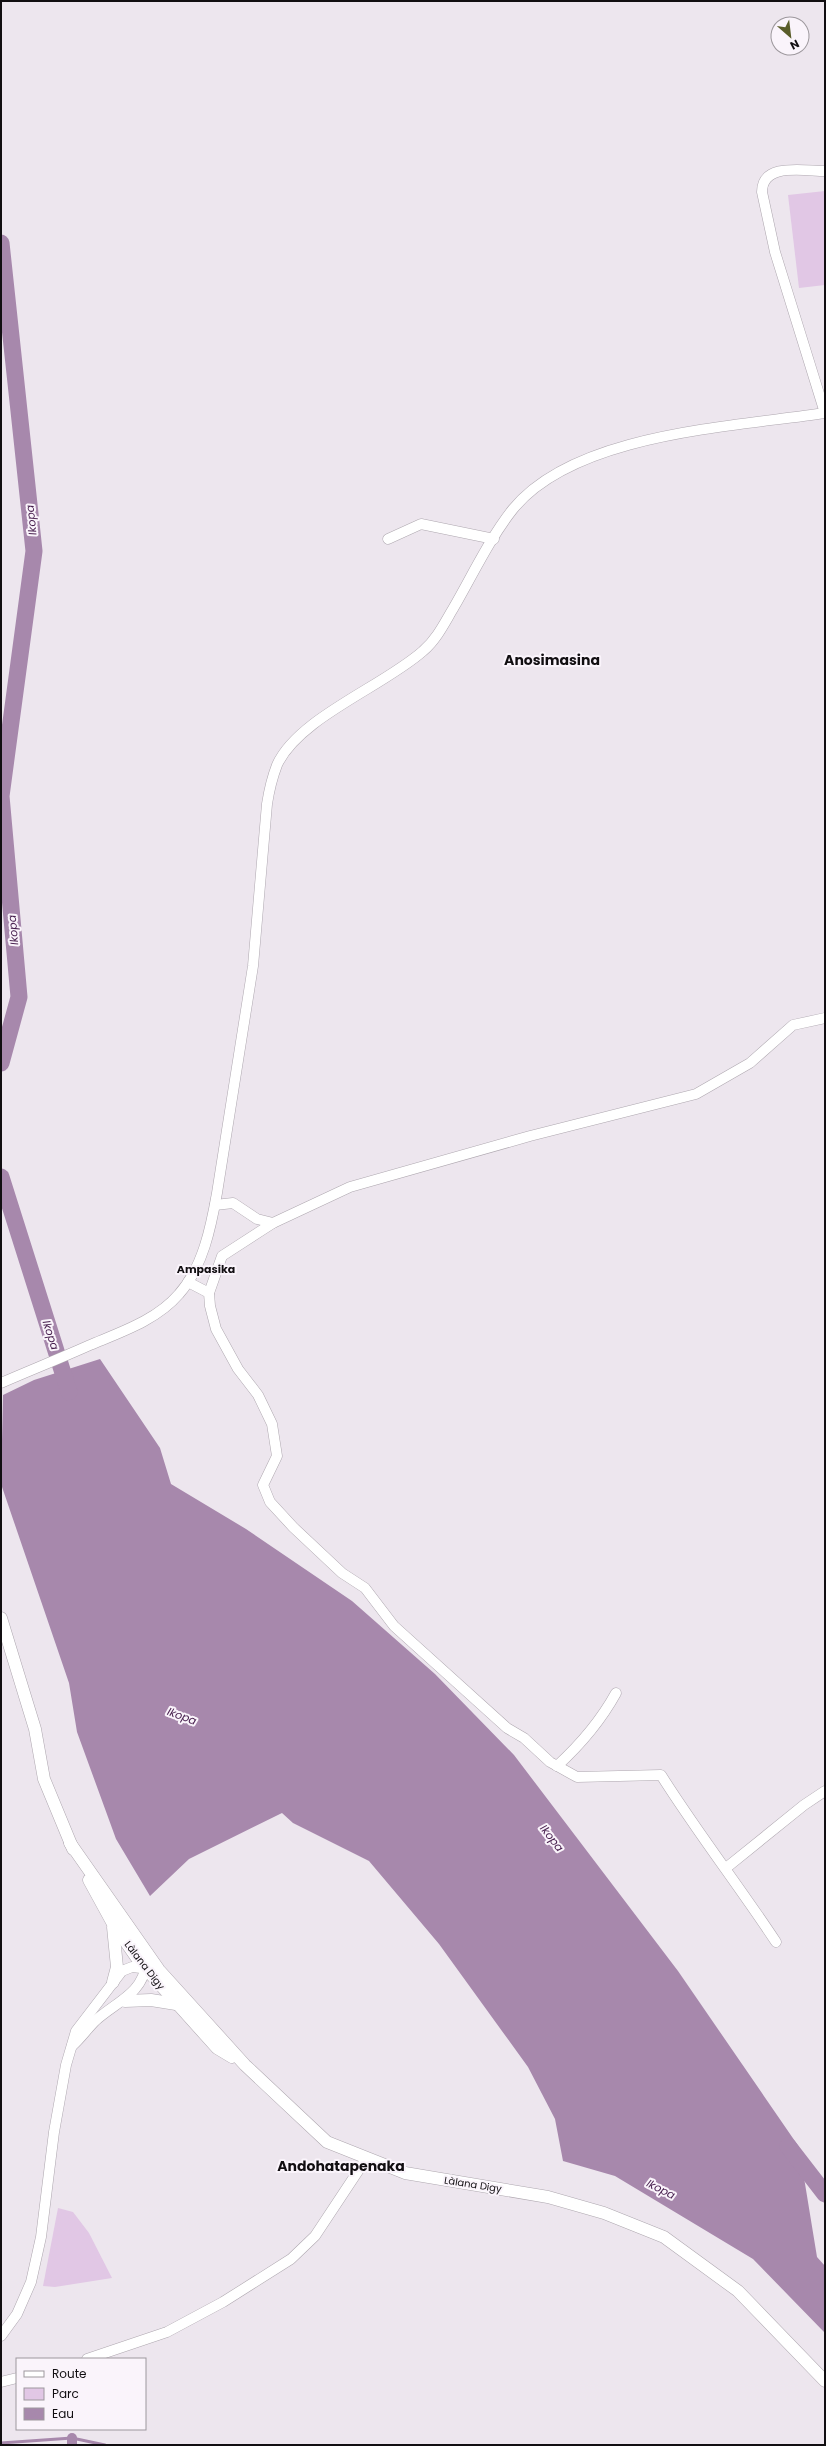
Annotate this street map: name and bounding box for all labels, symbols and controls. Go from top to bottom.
north arrow [770,16,810,56]
text: N [787,36,802,54]
water label: Ikopa [21,504,41,536]
district label: Anosimasina [504,650,600,670]
water label: Ikopa [4,914,22,946]
district label: Ampasika [177,1261,235,1277]
water label: Ikopa [39,1318,63,1352]
water label: Ikopa [165,1703,199,1729]
water label: Ikopa [536,1821,568,1855]
street label: Làlana Digy [121,1938,169,1993]
district label: Andohatapenaka [277,2156,405,2176]
street label: Làlana Digy [443,2173,503,2196]
water label: Ikopa [644,2175,679,2203]
legend [16,2358,146,2430]
text: Route [52,2365,86,2382]
text: Parc [52,2385,79,2402]
text: Eau [52,2405,74,2422]

